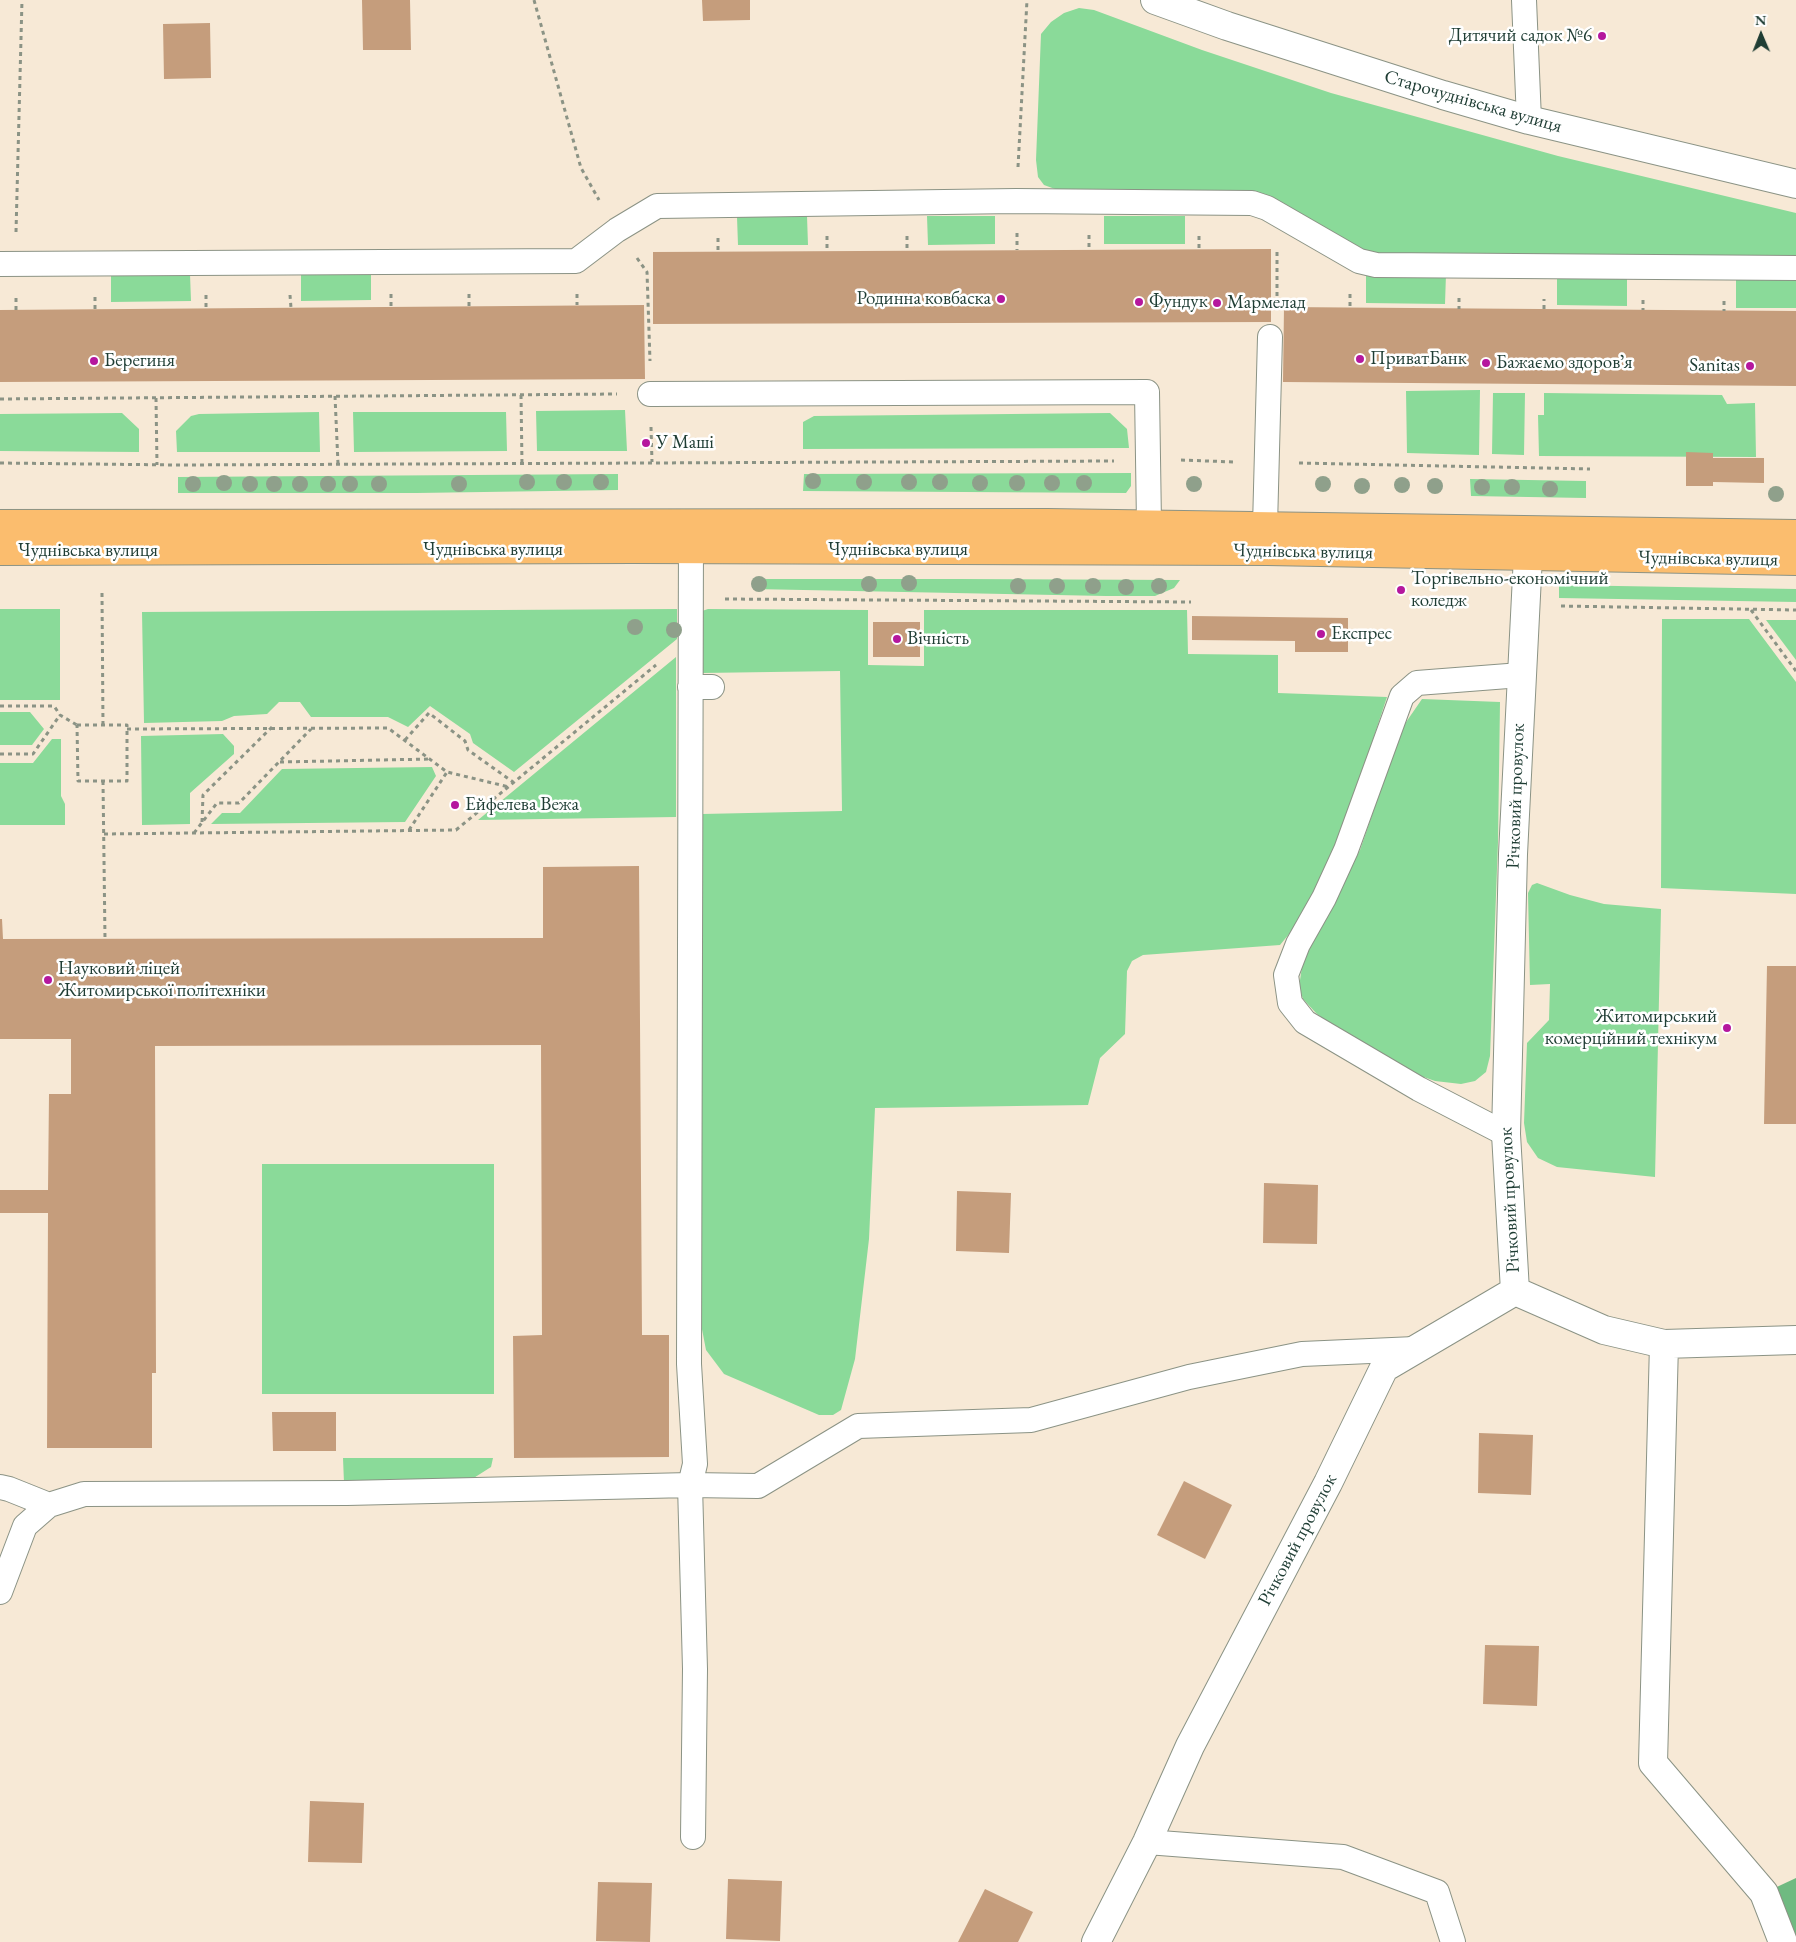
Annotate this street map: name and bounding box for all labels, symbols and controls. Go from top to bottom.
north arrow [1736,10,1786,60]
text: N [1755,11,1767,29]
place label: Дитячий садок №6 [1449,25,1592,47]
marker: Дитячий садок №6 [1596,30,1608,42]
street label: Старочуднівська вулиця [1382,66,1564,138]
place label: Родинна ковбаска [856,288,991,310]
place label: Фундук [1149,291,1208,313]
place label: Мармелад [1227,292,1306,314]
marker: Родинна ковбаска [995,293,1007,305]
marker: Фундук [1133,296,1145,308]
marker: Мармелад [1211,297,1223,309]
place label: ПриватБанк [1370,348,1467,370]
place label: Берегиня [104,350,175,372]
place label: Бажаємо здоровʼя [1496,352,1633,374]
marker: ПриватБанк [1354,353,1366,365]
marker: Берегиня [88,355,100,367]
place label: Sanitas [1689,355,1740,377]
marker: Бажаємо здоровʼя [1480,357,1492,369]
marker: Sanitas [1744,360,1756,372]
place label: У Маші [656,432,714,454]
marker: У Маші [640,437,652,449]
street label: Чуднівська вулиця [423,539,563,561]
street label: Чуднівська вулиця [828,539,968,561]
street label: Чуднівська вулиця [1233,539,1373,565]
street label: Чуднівська вулиця [18,540,158,562]
street label: Чуднівська вулиця [1638,546,1778,572]
place label: Торгівельно-економічний коледж [1411,568,1609,612]
marker: Торгівельно-економічний коледж [1395,584,1407,596]
place label: Експрес [1331,623,1392,645]
place label: Вічність [907,628,969,650]
marker: Експрес [1315,628,1327,640]
marker: Вічність [891,633,903,645]
street label: Річковий провулок [1502,723,1530,869]
place label: Ейфелева Вежа [465,794,579,816]
marker: Ейфелева Вежа [449,799,461,811]
place label: Науковий ліцей Житомирської політехніки [58,958,266,1002]
marker: Науковий ліцей Житомирської політехніки [42,974,54,986]
place label: Житомирський комерційний технікум [1545,1006,1717,1050]
marker: Житомирський комерційний технікум [1721,1022,1733,1034]
street label: Річковий провулок [1495,1127,1525,1273]
street label: Річковий провулок [1254,1470,1342,1610]

